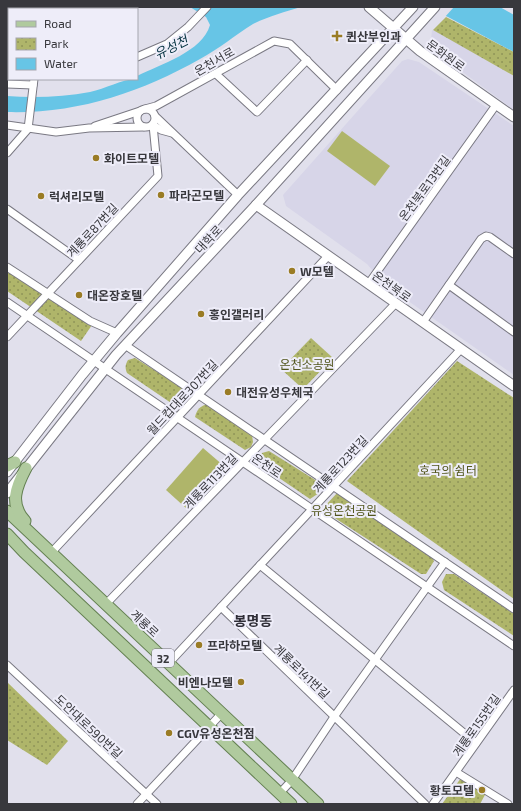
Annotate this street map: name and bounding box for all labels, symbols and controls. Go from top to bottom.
legend [8,8,138,80]
text: Road [44,16,72,30]
place label: 퀸산부인과 [346,29,401,43]
marker: 퀸산부인과 [331,30,343,42]
water label: 유성천 [151,31,192,62]
text: Park [44,36,69,50]
street label: 문화원로 [424,36,468,74]
street label: 온천서로 [191,44,237,78]
text: Water [44,56,78,70]
place label: 화이트모텔 [104,151,159,165]
street label: 온천북로13번길 [396,152,452,224]
marker: 화이트모텔 [91,153,101,163]
place label: 파라곤모텔 [169,188,224,202]
place label: 럭셔리모텔 [49,189,104,203]
marker: 파라곤모텔 [156,190,166,200]
marker: 럭셔리모텔 [36,191,46,201]
street label: 계룡로87번길 [63,200,121,260]
street label: 대학로 [192,222,224,256]
place label: W모텔 [300,264,334,278]
marker: W모텔 [287,266,297,276]
street label: 온천북로 [370,268,414,304]
place label: 대온장호텔 [87,288,142,302]
marker: 대온장호텔 [74,290,84,300]
place label: 홍인갤러리 [209,307,264,321]
marker: 홍인갤러리 [196,309,206,319]
street label: 월드컵대로307번길 [144,357,220,437]
park label: 온천소공원 [279,357,335,371]
place label: 대전유성우체국 [236,385,313,399]
marker: 대전유성우체국 [223,387,233,397]
street label: 계룡로123번길 [310,432,370,496]
street label: 계룡로113번길 [180,450,240,512]
street label: 온천로 [249,450,285,480]
park label: 호국의 쉼터 [419,463,477,477]
park label: 유성온천공원 [311,503,377,517]
street label: 계룡로 [128,607,162,639]
district label: 봉명동 [234,612,272,629]
place label: 프라하모텔 [207,638,262,652]
marker: 프라하모텔 [194,640,204,650]
street label: 계룡로141번길 [271,641,333,701]
road number: 32 [152,649,174,667]
place label: 비엔나모텔 [178,675,233,689]
marker: 비엔나모텔 [236,677,246,687]
street label: 도안대로590번길 [52,691,126,761]
street label: 계룡로155번길 [449,691,503,759]
place label: CGV유성온천점 [177,726,255,740]
marker: CGV유성온천점 [164,728,174,738]
place label: 황토모텔 [430,783,474,797]
marker: 황토모텔 [477,785,487,795]

